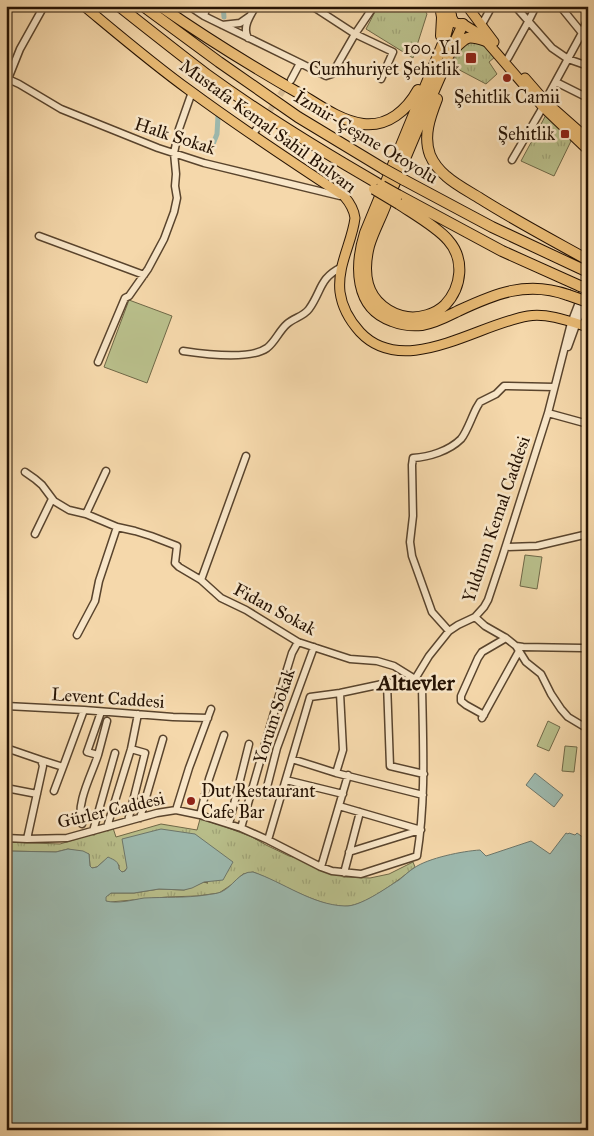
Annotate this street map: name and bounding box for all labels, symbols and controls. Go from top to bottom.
place label: 100. Yıl Cumhuriyet Şehitlik [309,37,461,80]
marker: 100. Yıl Cumhuriyet Şehitlik [464,51,478,65]
street label: Mustafa Kemal Sahil Bulvarı [175,54,361,198]
marker: Şehitlik Camii [501,72,513,84]
street label: İzmir-Çeşme Otoyolu [290,84,443,189]
place label: Şehitlik Camii [454,86,560,108]
street label: Halk Sokak [132,113,219,160]
place label: Şehitlik [498,123,556,145]
marker: Şehitlik [559,128,571,140]
street label: Yıldırım Kemal Caddesi [457,433,535,605]
street label: Fidan Sokak [230,578,321,640]
street label: Yorum Sokak [248,665,300,766]
district label: Altıevler [375,669,455,696]
street label: Levent Caddesi [51,683,165,713]
place label: Dut Restaurant Cafe Bar [201,780,316,823]
street label: Gürler Caddesi [55,787,167,833]
marker: Dut Restaurant Cafe Bar [185,795,197,807]

